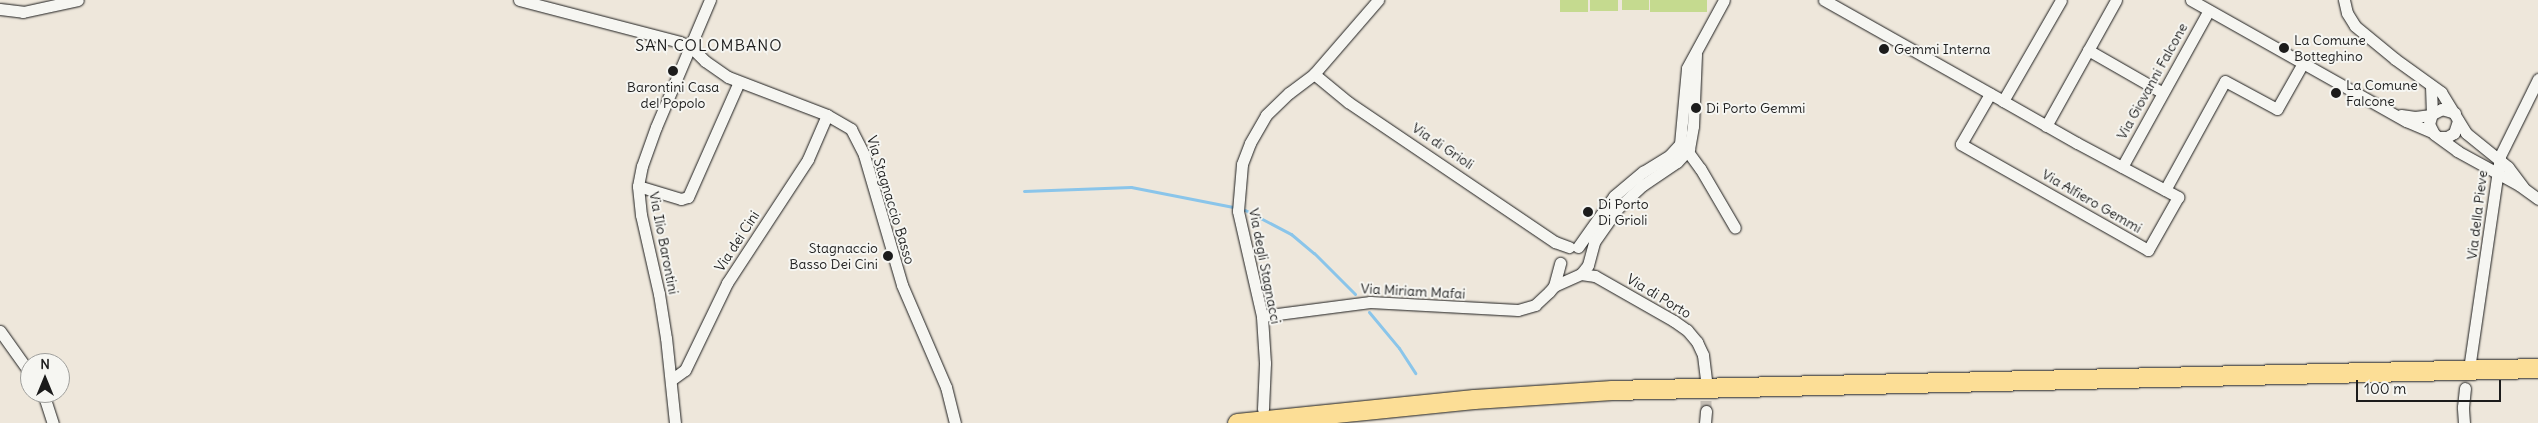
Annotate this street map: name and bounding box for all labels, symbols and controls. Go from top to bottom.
street label: Via Giovanni Falcone [2113,20,2191,142]
place label: La Comune Botteghino [2294,32,2366,64]
district label: SAN COLOMBANO [634,35,784,55]
place label: Gemmi Interna [1894,41,1991,57]
marker: La Comune Botteghino [2278,42,2290,54]
marker: Gemmi Interna [1878,43,1890,55]
marker: Barontini Casa del Popolo [667,65,679,77]
place label: La Comune Falcone [2346,77,2418,110]
place label: Barontini Casa del Popolo [627,79,719,111]
marker: La Comune Falcone [2330,87,2342,99]
place label: Di Porto Gemmi [1706,100,1805,116]
marker: Di Porto Gemmi [1690,102,1702,114]
street label: Via di Grioli [1409,119,1477,173]
street label: Via Stagnaccio Basso [863,134,919,266]
street label: Via Alfiero Gemmi [2039,166,2145,236]
street label: Via della Pieve [2463,169,2491,261]
street label: Via Ilio Barontini [646,190,682,296]
place label: Di Porto Di Grioli [1598,196,1649,228]
marker: Di Porto Di Grioli [1582,206,1594,218]
street label: Via degli Stagnacci [1246,207,1284,325]
street label: Via dei Cini [711,208,763,274]
place label: Stagnaccio Basso Dei Cini [789,240,878,272]
marker: Stagnaccio Basso Dei Cini [882,250,894,262]
street label: Via di Porto [1624,270,1694,322]
street label: Via Miriam Mafai [1360,280,1466,302]
north arrow [20,353,70,403]
text: N [40,355,50,373]
scale bar [2358,370,2503,402]
text: 100 m [2364,379,2406,398]

